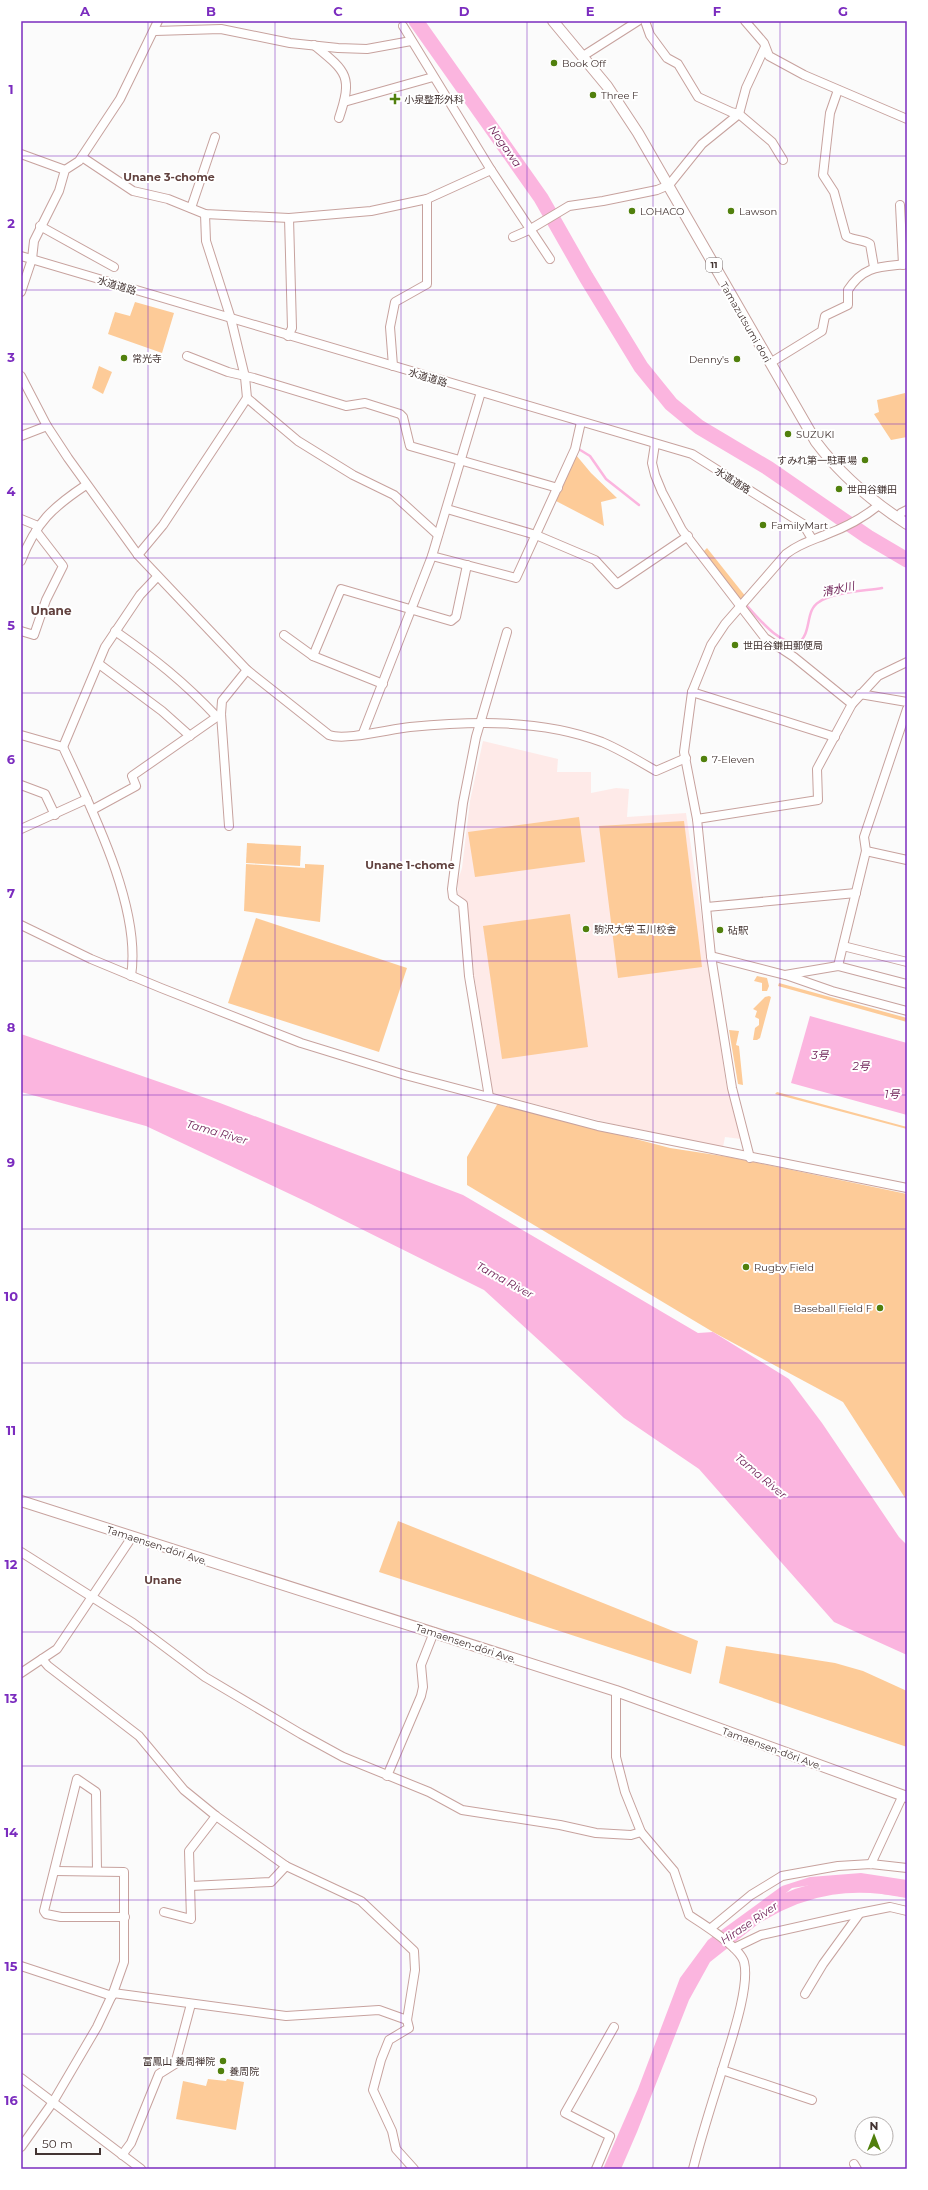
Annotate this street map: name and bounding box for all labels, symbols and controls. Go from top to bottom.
text: A [79,3,91,19]
text: B [206,3,216,19]
text: C [333,3,343,19]
text: D [459,3,470,19]
text: E [586,3,595,19]
text: F [713,3,721,19]
text: G [838,3,848,19]
place label: Book Off [562,57,606,70]
marker: Book Off [549,58,559,68]
text: 1 [8,81,14,97]
place label: Three F [601,89,638,102]
marker: Three F [588,90,598,100]
marker: 小泉整形外科 [389,93,401,105]
place label: 小泉整形外科 [404,93,464,106]
water label: Nogawa [486,122,524,170]
district label: Unane 3-chome [123,170,215,184]
place label: LOHACO [640,205,684,218]
place label: Lawson [739,205,777,218]
marker: LOHACO [627,206,637,216]
marker: Lawson [726,206,736,216]
text: 2 [7,215,15,231]
road number: 11 [706,258,722,272]
street label: 水道道路 [96,273,138,298]
street label: Tamazutsumi dori [717,280,774,365]
text: 3 [6,349,15,365]
place label: 常光寺 [132,352,162,365]
marker: 常光寺 [119,353,129,363]
place label: Denny's [689,353,729,366]
marker: Denny's [732,354,742,364]
street label: 水道道路 [407,365,449,390]
place label: SUZUKI [796,428,835,441]
marker: SUZUKI [783,429,793,439]
place label: すみれ第一駐車場 [777,454,857,467]
marker: すみれ第一駐車場 [860,455,870,465]
street label: 水道道路 [712,464,753,497]
text: 4 [7,483,16,499]
place label: 世田谷鎌田 [847,483,897,496]
marker: 世田谷鎌田 [834,484,844,494]
place label: FamilyMart [771,519,828,532]
marker: FamilyMart [758,520,768,530]
water label: 清水川 [820,579,857,599]
district label: Unane [30,603,72,618]
text: 5 [7,617,15,633]
place label: 世田谷鎌田郵便局 [743,639,823,652]
marker: 世田谷鎌田郵便局 [730,640,740,650]
text: 6 [7,751,16,767]
place label: 7-Eleven [712,753,755,766]
marker: 7-Eleven [699,754,709,764]
district label: Unane 1-chome [365,858,455,872]
text: 7 [7,885,15,901]
place label: 駒沢大学 玉川校舎 [594,923,677,936]
marker: 駒沢大学 玉川校舎 [581,924,591,934]
place label: 砧駅 [728,924,749,937]
marker: 砧駅 [715,925,725,935]
text: 8 [7,1019,16,1035]
water label: 3号 [810,1048,830,1062]
water label: 2号 [851,1059,871,1073]
water label: 1号 [885,1087,900,1101]
water label: Tama River [185,1117,250,1148]
text: 9 [7,1154,15,1170]
water label: Tama River [474,1259,536,1302]
place label: Rugby Field [754,1261,814,1274]
marker: Rugby Field [741,1262,751,1272]
text: 10 [4,1288,18,1304]
place label: Baseball Field F [794,1302,872,1315]
marker: Baseball Field F [875,1303,885,1313]
text: 11 [6,1422,16,1438]
water label: Tama River [732,1450,790,1502]
street label: Tamaensen-dōri Ave. [105,1523,209,1568]
text: 12 [5,1556,18,1572]
district label: Unane [144,1573,182,1587]
street label: Tamaensen-dōri Ave. [414,1621,518,1666]
text: 13 [5,1690,18,1706]
street label: Tamaensen-dōri Ave. [720,1724,823,1773]
text: 14 [4,1824,18,1840]
water label: Hirase River [718,1898,781,1947]
text: 15 [5,1958,18,1974]
place label: 富鳳山 養周禅院 [142,2055,215,2068]
marker: 富鳳山 養周禅院 [218,2056,228,2066]
place label: 養周院 [229,2065,259,2078]
marker: 養周院 [216,2066,226,2076]
text: 16 [4,2092,18,2108]
north arrow [854,2116,894,2156]
text: N [870,2119,878,2133]
scale bar [36,2130,100,2156]
text: 50 m [42,2136,73,2151]

